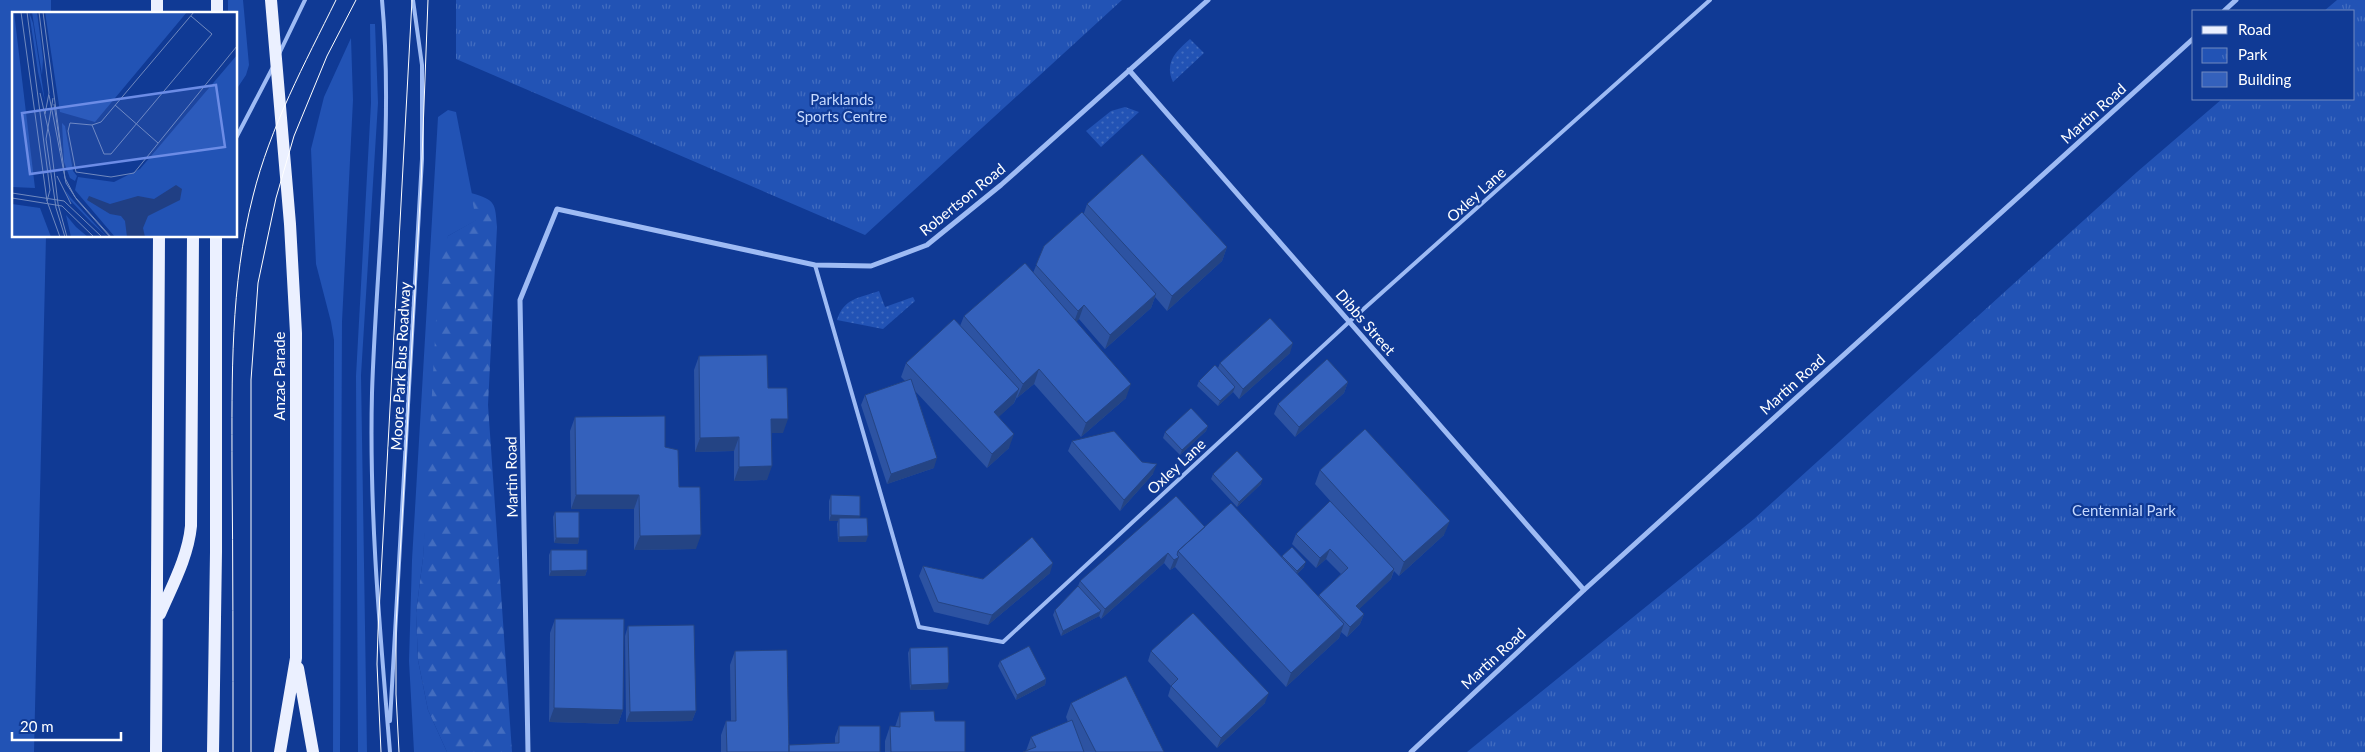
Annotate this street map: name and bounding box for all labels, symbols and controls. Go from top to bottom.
legend [2192,10,2355,100]
inset map [12,12,238,238]
text: Road [2238,20,2271,38]
text: Park [2238,45,2268,63]
text: Building [2238,70,2291,88]
street label: Martin Road [2057,79,2129,147]
park label: Parklands Sports Centre [797,90,887,125]
street label: Robertson Road [916,159,1008,239]
street label: Oxley Lane [1443,163,1509,225]
street label: Moore Park Bus Roadway [387,281,413,451]
street label: Dibbs Street [1332,285,1400,359]
street label: Anzac Parade [270,331,288,421]
street label: Martin Road [1756,350,1828,418]
street label: Oxley Lane [1143,434,1209,498]
street label: Martin Road [501,436,521,518]
park label: Centennial Park [2072,501,2176,519]
street label: Martin Road [1457,624,1529,692]
scale bar [12,710,121,742]
text: 20 m [20,717,54,735]

